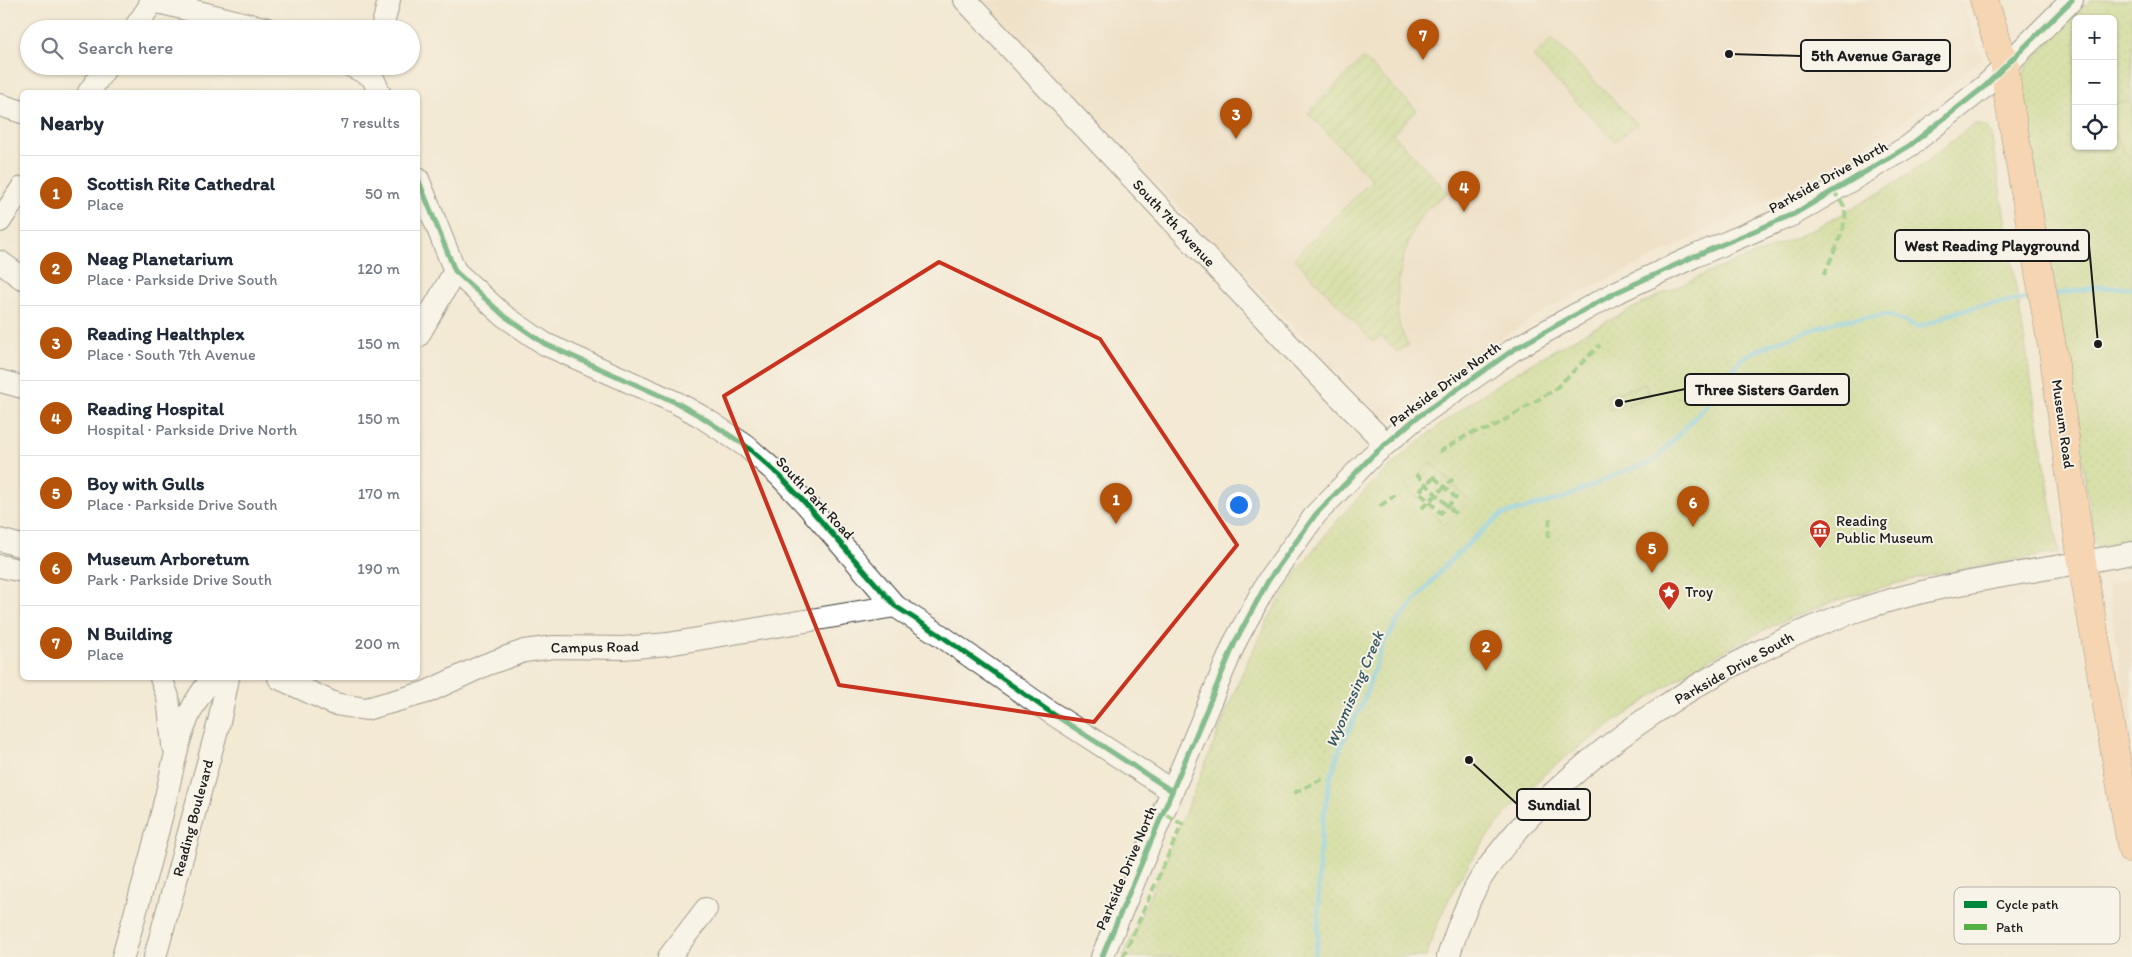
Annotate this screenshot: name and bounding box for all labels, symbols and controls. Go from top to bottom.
map controls [2072,15,2117,150]
button: + [2072,15,2117,60]
pin: 7 [1407,19,1439,60]
search box [20,20,420,75]
icon: search [38,34,66,62]
text: Search here [78,36,173,59]
callout: 5th Avenue Garage [1801,40,1950,71]
text: 5th Avenue Garage [1811,46,1941,66]
button: − [2072,60,2117,105]
pin: 3 [1220,98,1252,139]
button: locate [2072,105,2117,150]
text: Nearby [40,110,104,135]
text: 7 results [341,113,400,132]
street label: Parkside Drive North [1765,137,1891,217]
pin: 4 [1448,171,1480,212]
text: Scottish Rite Cathedral [87,172,275,195]
street label: South 7th Avenue [1129,175,1219,271]
text: 1 [52,184,60,203]
text: 50 m [365,184,400,203]
text: Place [87,195,124,214]
callout: West Reading Playground [1895,230,2089,261]
text: West Reading Playground [1905,236,2080,256]
text: Neag Planetarium [87,247,233,270]
text: 2 [52,259,60,278]
text: 120 m [357,259,400,278]
text: Place · Parkside Drive South [87,270,277,289]
text: Reading Healthplex [87,322,244,345]
text: 3 [52,334,60,353]
text: 150 m [357,334,400,353]
street label: Parkside Drive North [1386,338,1504,430]
text: Place · South 7th Avenue [87,345,256,364]
callout: Three Sisters Garden [1685,374,1849,405]
street label: Museum Road [2048,378,2078,470]
text: Three Sisters Garden [1694,380,1840,399]
text: Reading Hospital [87,397,224,420]
text: 4 [51,409,61,428]
text: 150 m [357,409,400,428]
text: Hospital · Parkside Drive North [87,420,297,439]
street label: South Park Road [772,453,858,543]
text: Boy with Gulls [87,472,205,495]
pin: 1 [1100,483,1132,524]
text: 5 [52,484,60,503]
text: 170 m [358,484,400,503]
pin: 6 [1677,486,1709,527]
your location [1226,492,1252,518]
text: Place · Parkside Drive South [87,495,277,514]
place label: Reading Public Museum [1836,512,1933,547]
museum icon: Reading Public Museum [1808,518,1832,549]
pin: 5 [1636,532,1668,573]
text: Museum Arboretum [87,547,249,570]
text: 6 [52,559,60,578]
text: 190 m [357,559,400,578]
text: Park · Parkside Drive South [87,570,272,589]
place icon: Troy [1657,580,1681,611]
place label: Troy [1685,583,1713,601]
text: N Building [87,622,172,645]
water label: Wyomissing Creek [1321,627,1388,750]
street label: Parkside Drive South [1671,628,1797,708]
pin: 2 [1470,630,1502,671]
text: 7 [52,634,60,653]
text: 200 m [355,634,400,653]
street label: Campus Road [551,637,640,657]
text: Place [87,645,124,664]
street label: Reading Boulevard [169,757,217,879]
callout: Sundial [1517,789,1590,820]
text: Sundial [1528,795,1581,814]
street label: Parkside Drive North [1092,803,1160,933]
legend [1954,887,2120,944]
text: Cycle path [1996,896,2059,913]
text: Path [1996,919,2023,936]

